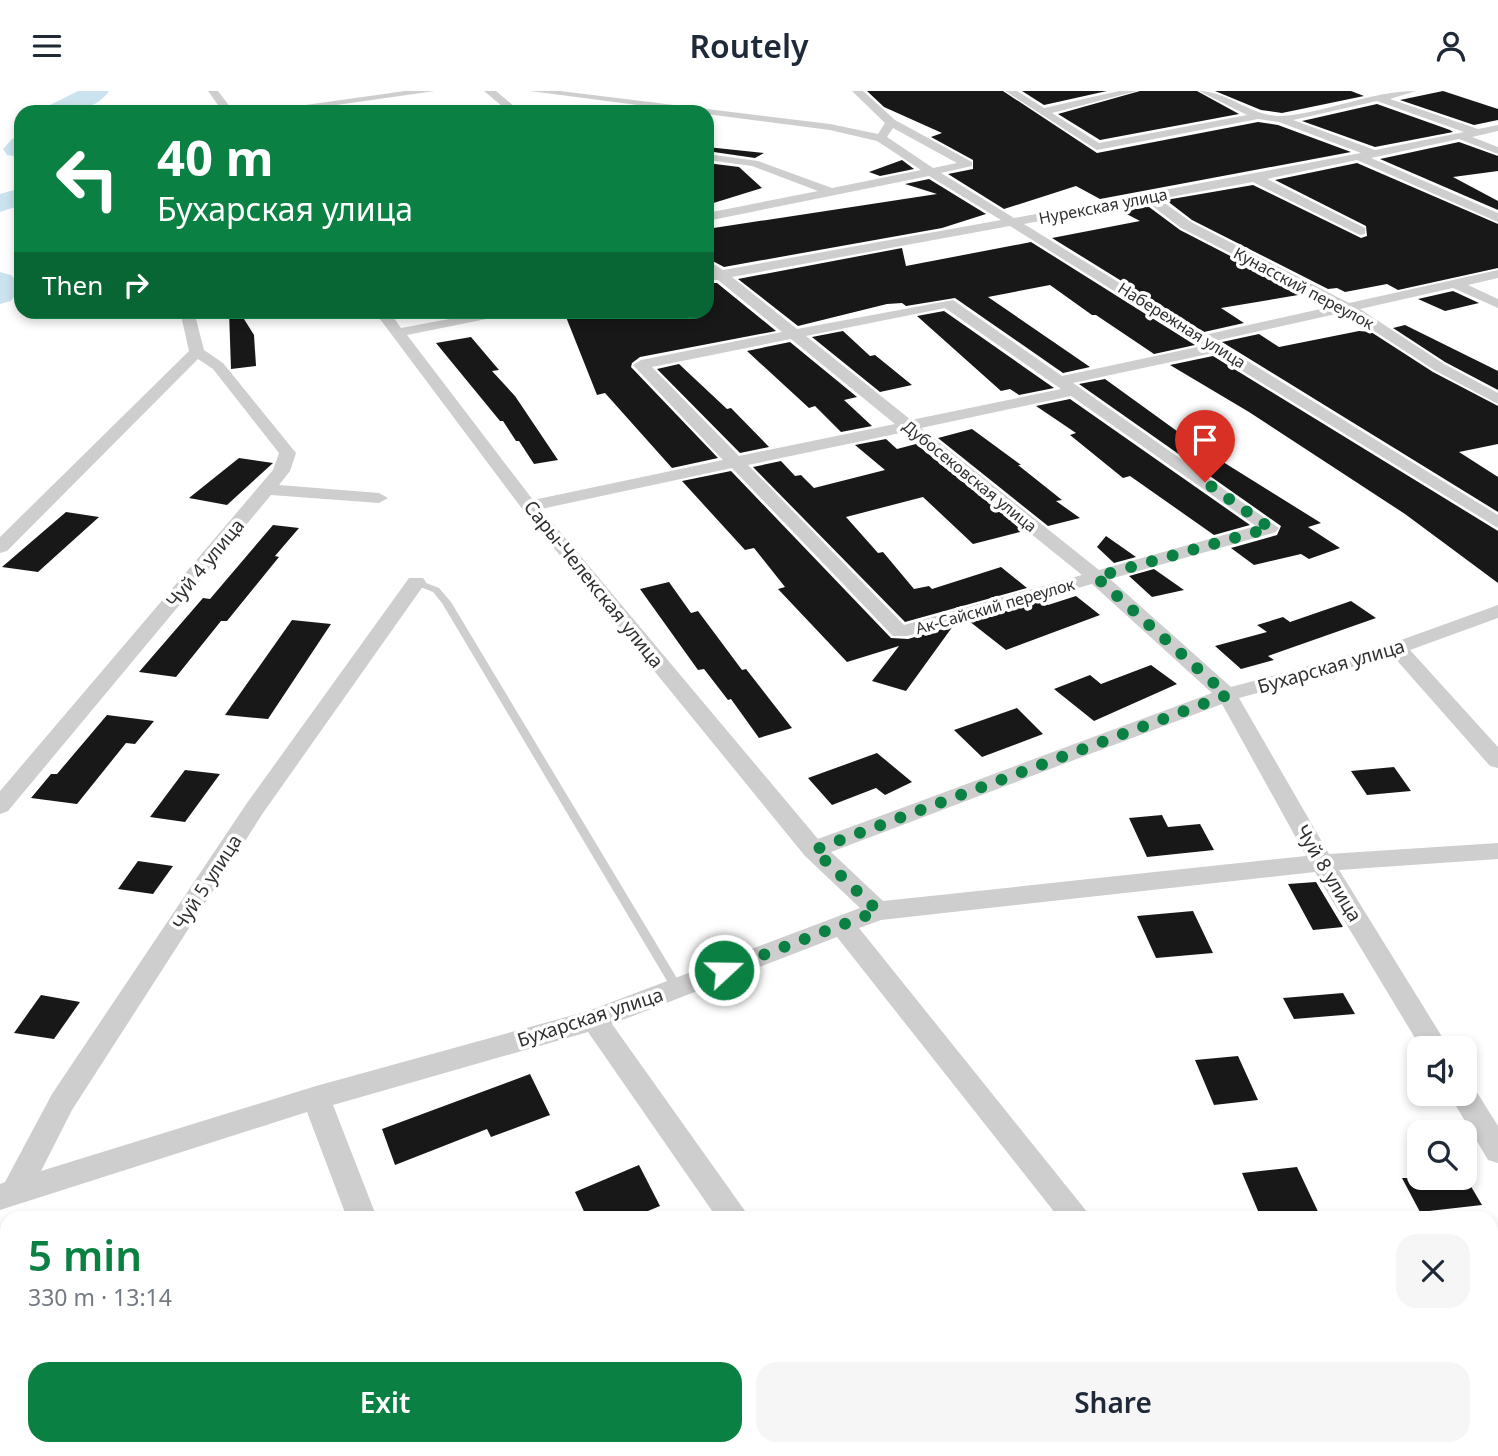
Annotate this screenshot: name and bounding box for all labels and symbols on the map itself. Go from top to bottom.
street label: Нурекская улица [1037,183,1169,229]
street label: Кунасский переулок [1230,242,1379,335]
street label: Набережная улица [1114,277,1250,373]
pin [1175,410,1235,482]
street label: Дубосековская улица [898,415,1042,537]
street label: Сары-Челекская улица [518,495,670,673]
street label: Чуй 4 улица [160,513,250,613]
street label: Ак-Сайский переулок [913,573,1078,639]
street label: Бухарская улица [1254,633,1408,699]
street label: Чуй 8 улица [1290,820,1368,926]
street label: Чуй 5 улица [166,829,248,935]
position arrow [687,933,761,1007]
street label: Бухарская улица [514,981,666,1053]

